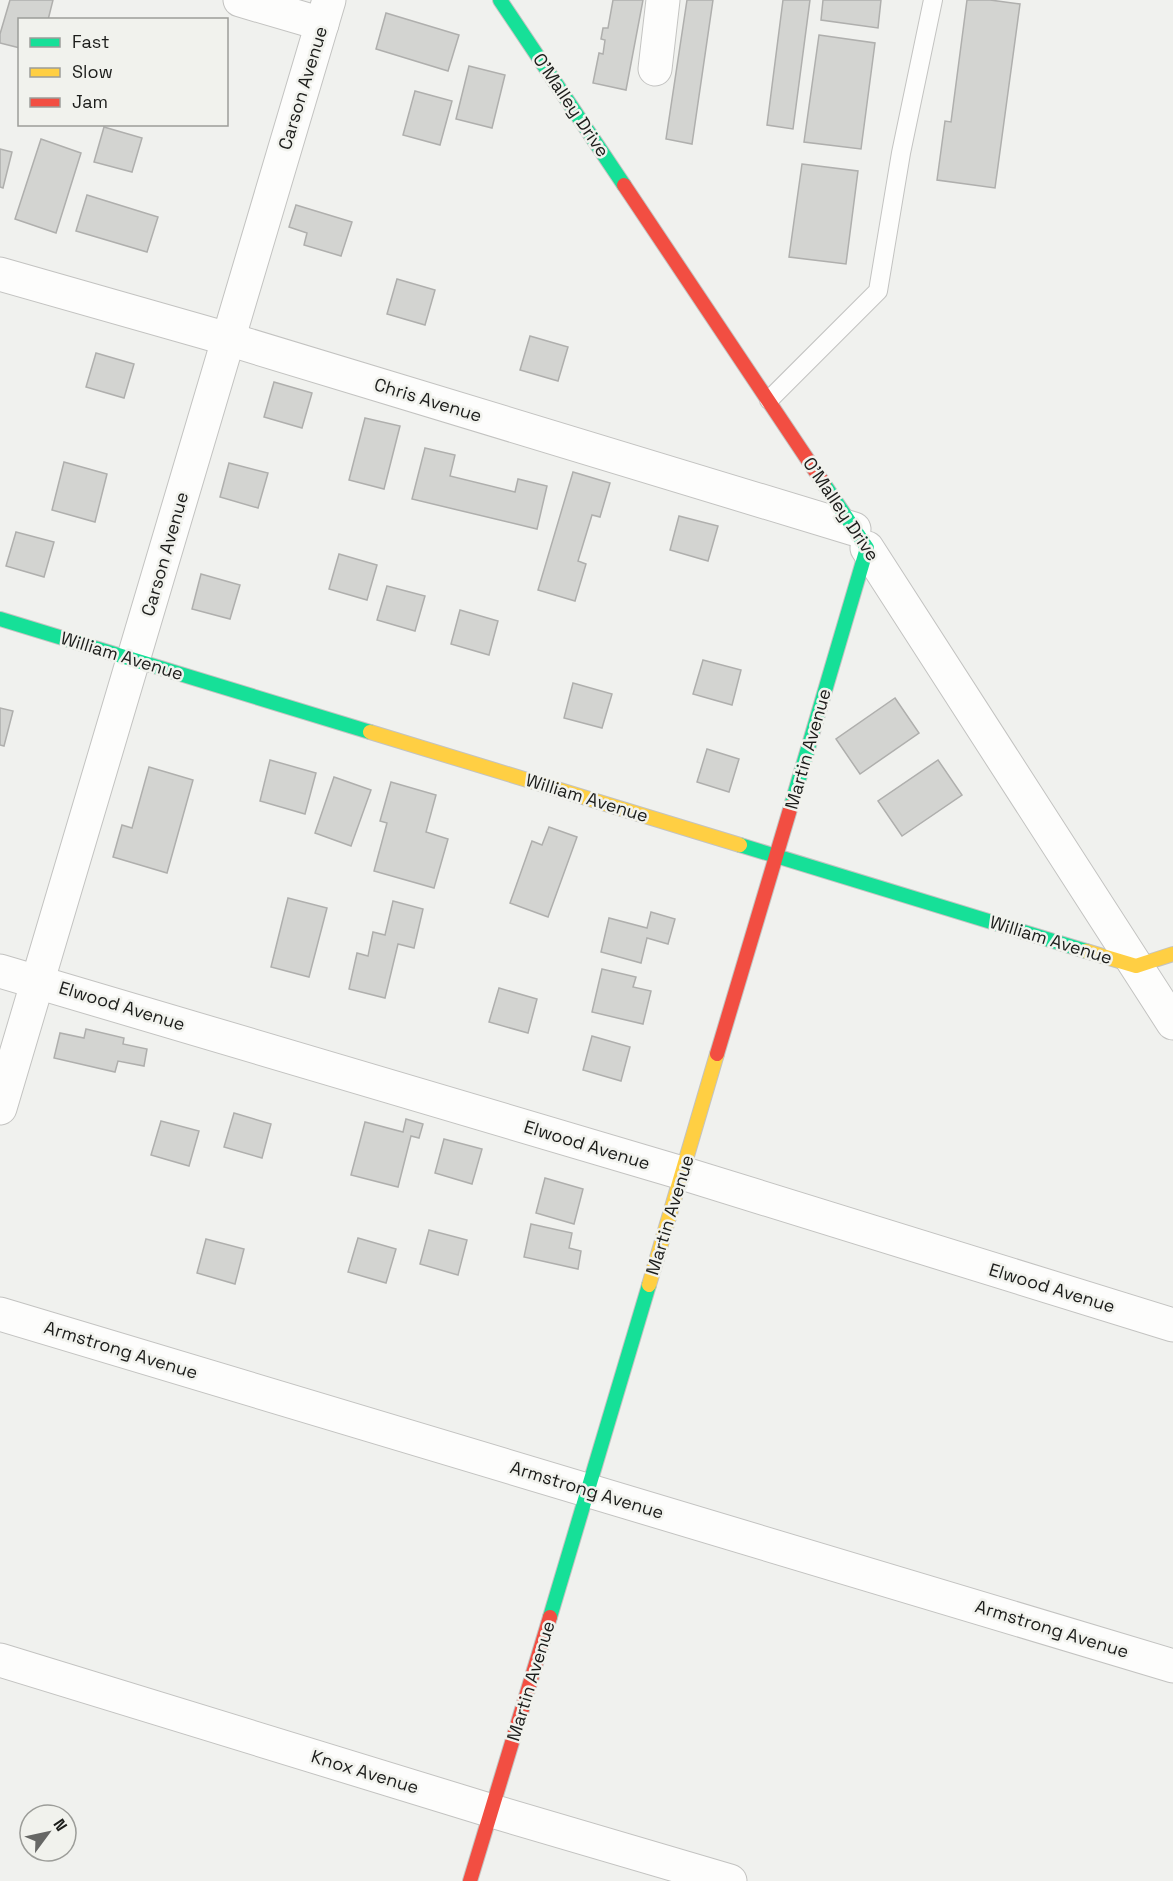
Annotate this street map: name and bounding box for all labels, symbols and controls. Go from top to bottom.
legend [18,18,228,126]
street label: Carson Avenue [273,23,332,152]
text: Fast [72,30,109,53]
street label: O'Malley Drive [528,48,615,161]
text: Slow [72,60,113,83]
text: Jam [72,90,108,113]
street label: Chris Avenue [372,372,485,427]
street label: O'Malley Drive [798,452,885,565]
street label: Carson Avenue [136,489,193,619]
street label: William Avenue [58,626,186,685]
street label: Martin Avenue [779,686,836,812]
street label: William Avenue [523,768,651,827]
street label: William Avenue [987,910,1115,969]
street label: Elwood Avenue [56,975,188,1036]
street label: Elwood Avenue [521,1114,653,1175]
street label: Martin Avenue [640,1152,699,1278]
street label: Elwood Avenue [986,1257,1118,1318]
street label: Armstrong Avenue [42,1315,201,1384]
street label: Armstrong Avenue [508,1455,667,1524]
street label: Armstrong Avenue [973,1594,1132,1663]
street label: Martin Avenue [501,1618,560,1744]
street label: Knox Avenue [309,1744,422,1799]
north arrow [18,1803,78,1863]
text: N [48,1815,72,1835]

